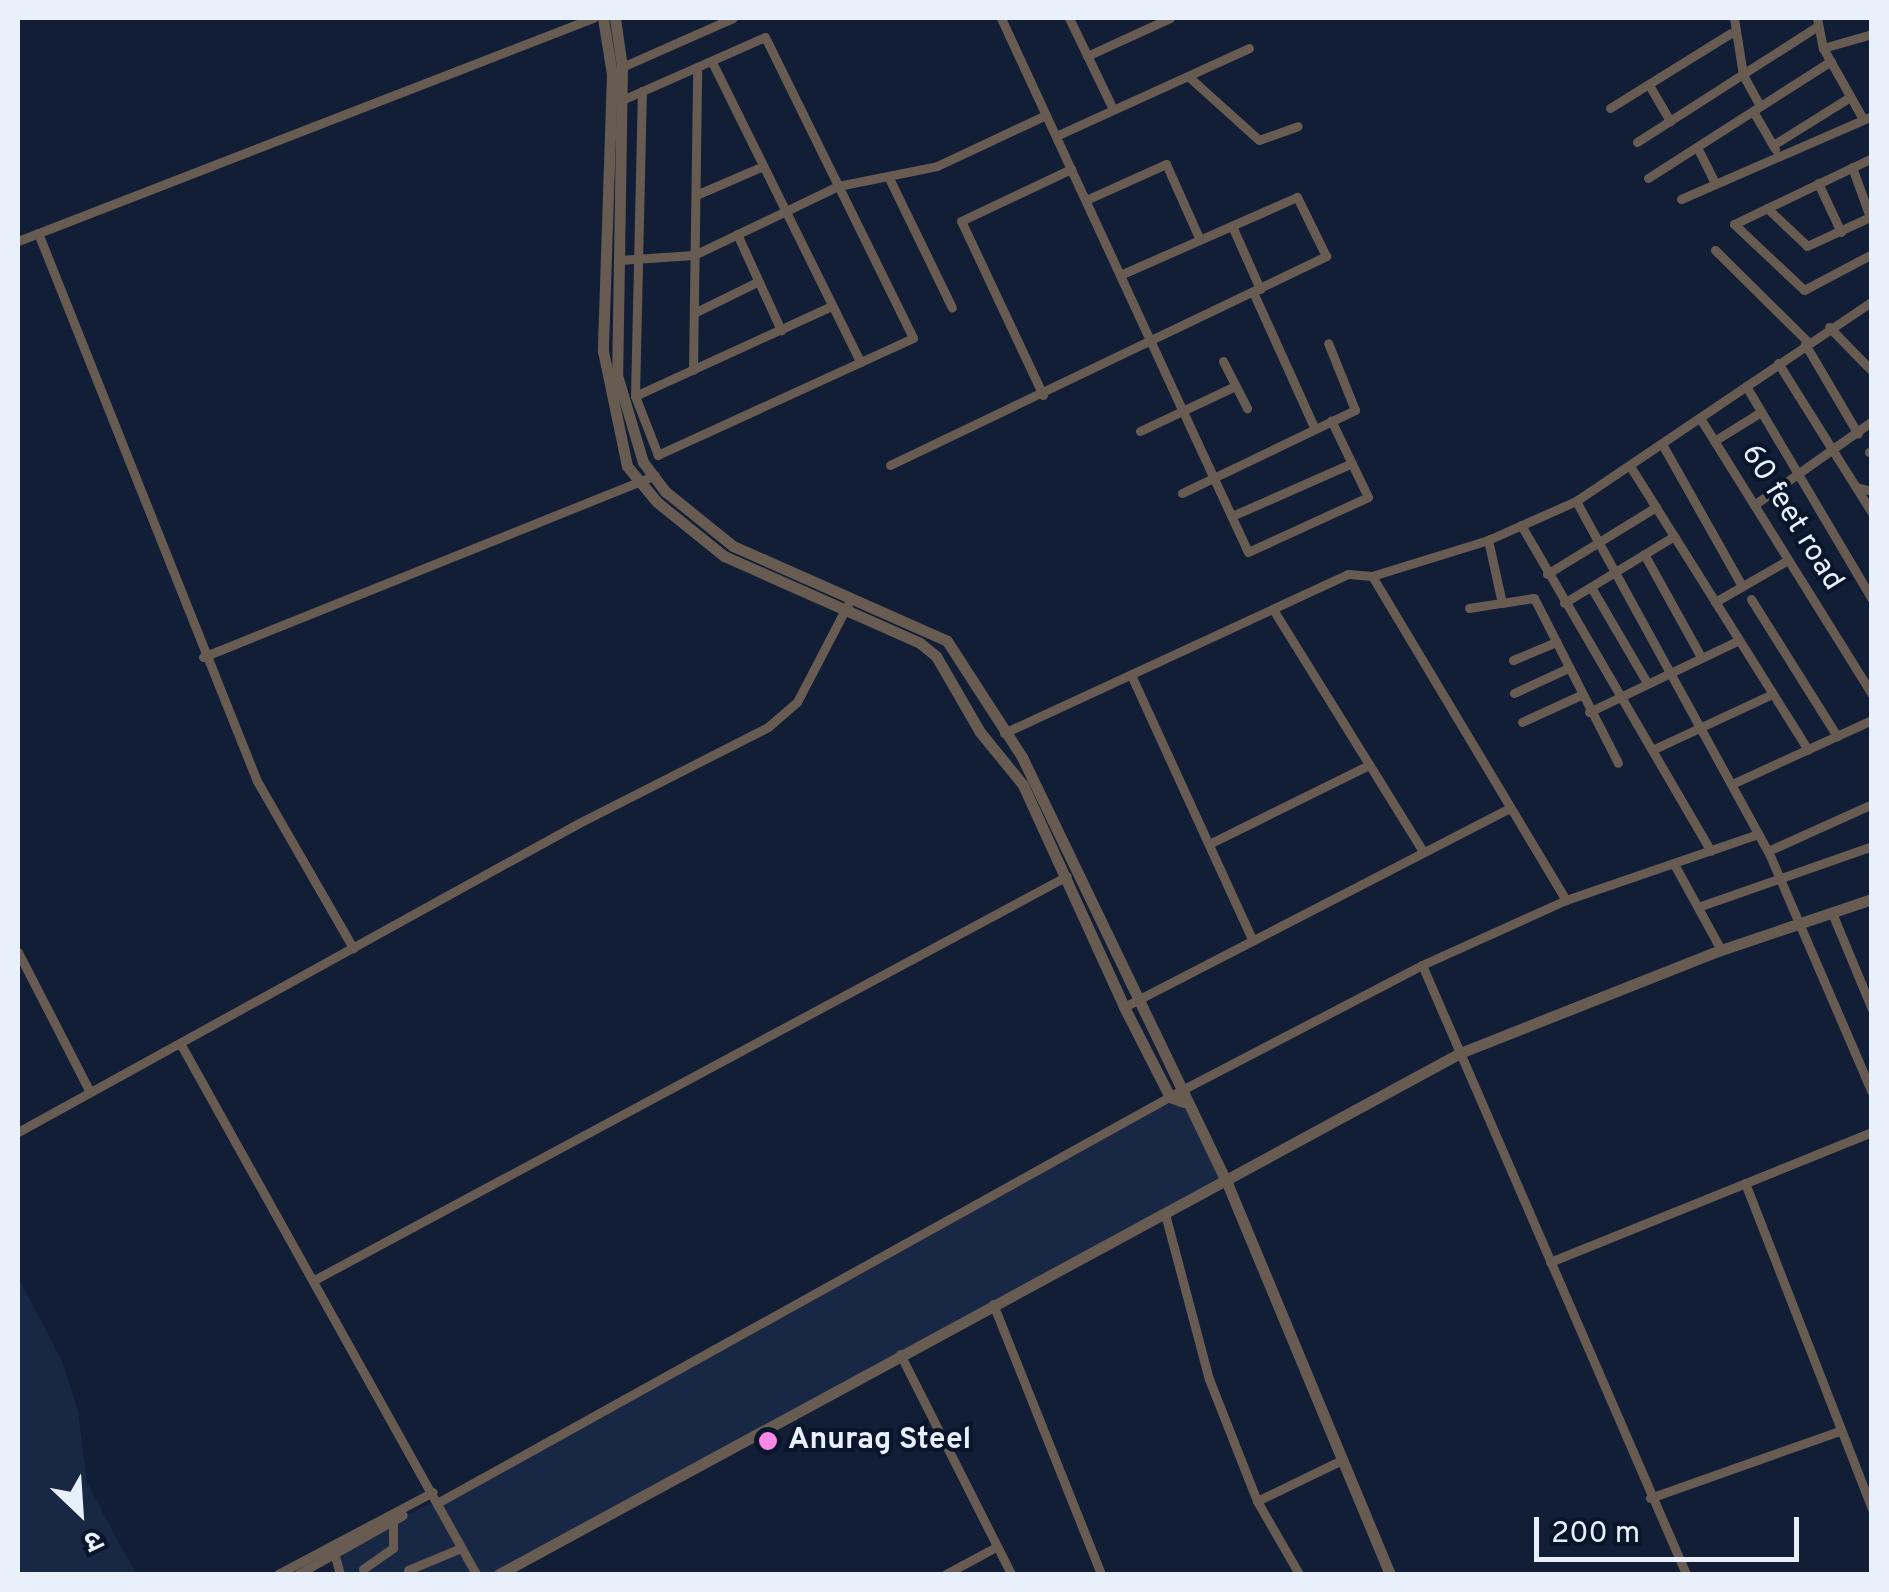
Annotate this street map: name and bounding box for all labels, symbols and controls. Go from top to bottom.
street label: 60 feet road [1732,438,1850,598]
place label: Anurag Steel [788,1423,971,1459]
marker: Anurag Steel [757,1430,779,1452]
north arrow [30,1462,130,1562]
scale bar [1539,1497,1804,1559]
text: 200 m [1551,1516,1640,1553]
text: उ [78,1519,108,1559]

